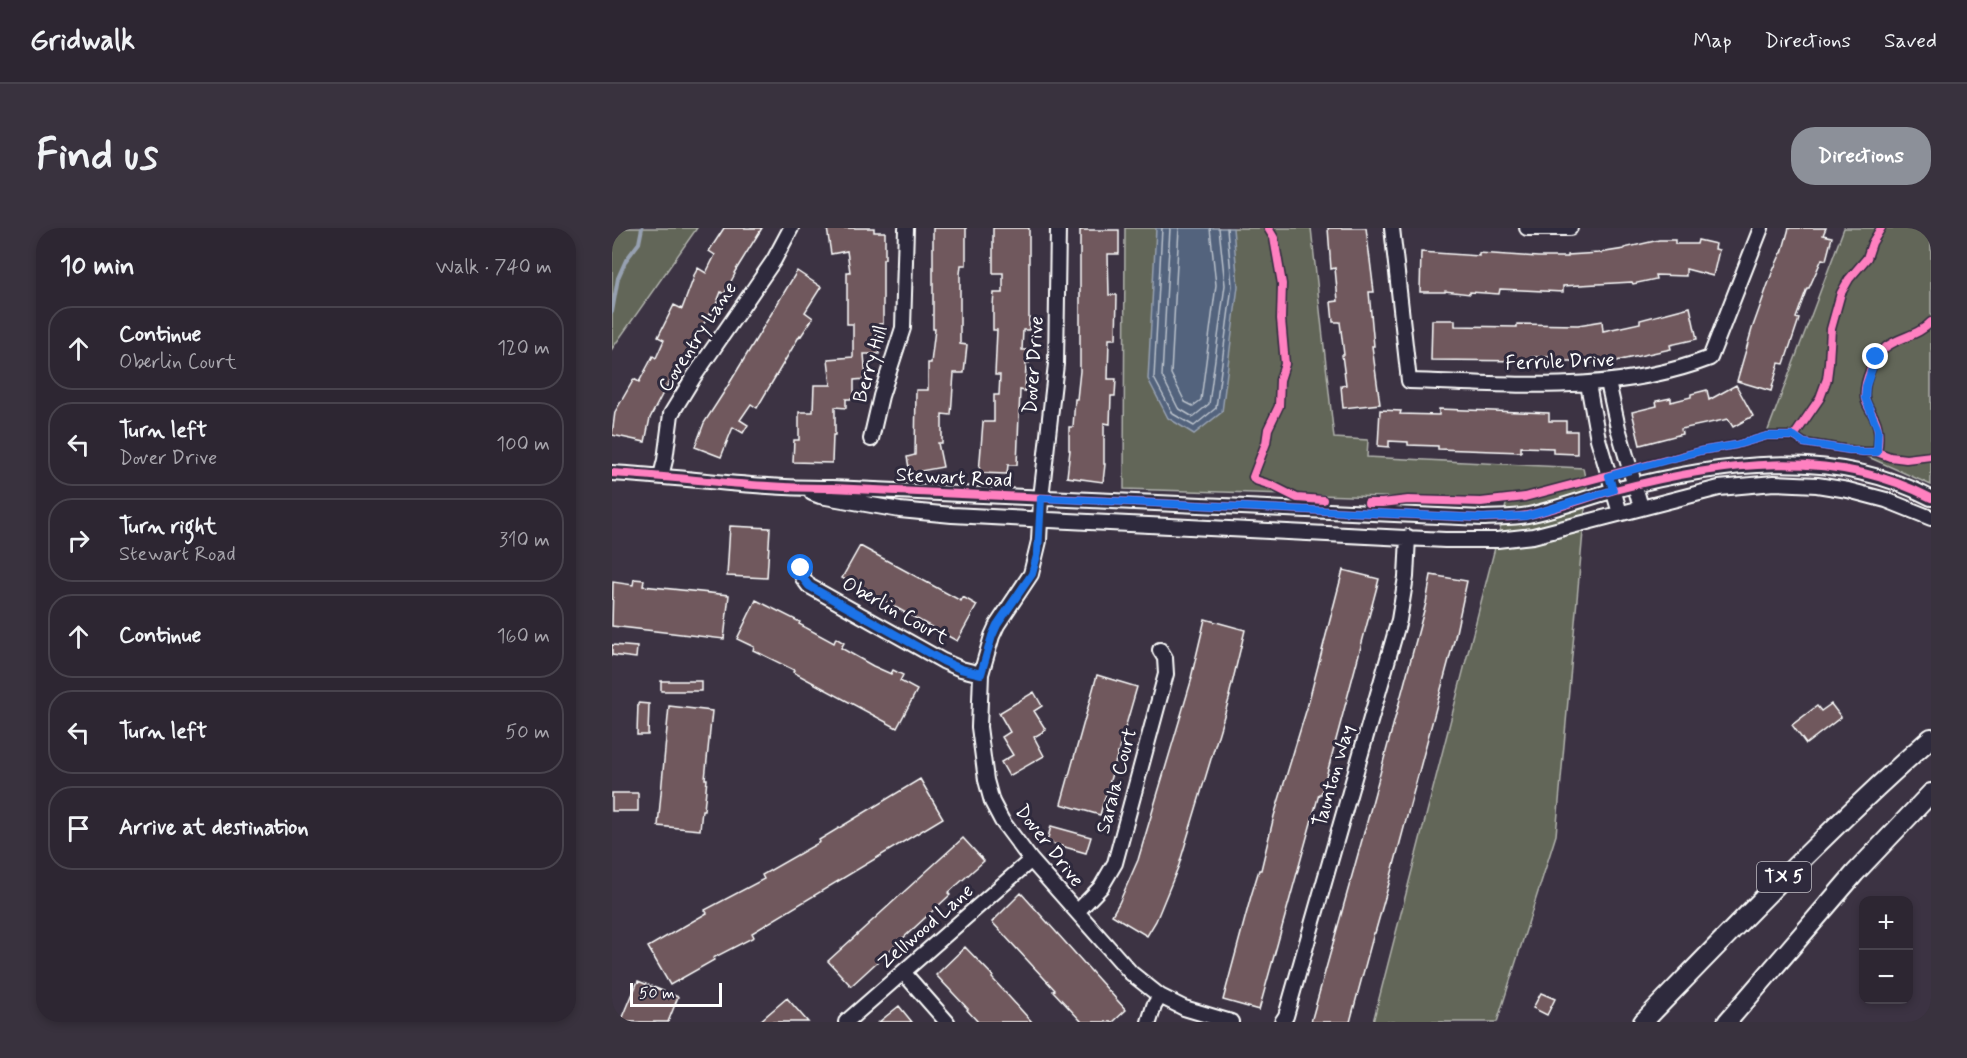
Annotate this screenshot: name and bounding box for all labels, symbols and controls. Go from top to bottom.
text: Gridwalk [30,23,135,60]
text: Map [1693,27,1732,55]
text: Directions [1765,27,1851,55]
text: Saved [1884,27,1937,55]
button: Directions [1791,127,1931,185]
text: Find us [36,129,158,184]
text: 10 min [60,250,135,284]
text: Walk · 740 m [436,254,552,281]
street label: Coventry Lane [652,276,744,398]
street label: Dover Drive [1017,315,1051,415]
text: Continue [119,321,201,349]
street label: Berry Hill [847,322,895,406]
icon: ahead [62,332,95,365]
text: 120 m [497,335,550,362]
route end [1862,343,1888,369]
street label: Ferrule Drive [1505,347,1615,377]
text: Oberlin Court [119,349,237,376]
text: Turn left [119,417,207,445]
icon: left [62,428,95,461]
text: 100 m [496,431,550,458]
text: Dover Drive [119,445,217,472]
street label: Stewart Road [895,461,1013,495]
text: Turn right [119,513,217,541]
icon: right [62,524,95,557]
text: 310 m [499,527,550,554]
text: Stewart Road [119,541,236,568]
route start [787,554,813,580]
street label: Oberlin Court [837,571,953,651]
icon: ahead [62,620,95,653]
text: Continue [119,622,201,650]
text: 160 m [497,623,550,650]
icon: left [62,716,95,749]
text: Turn left [119,718,207,746]
text: 50 m [505,719,550,746]
street label: Taunton Way [1306,722,1362,830]
street label: Sarala Court [1090,725,1144,837]
street label: Dover Drive [1008,799,1090,893]
icon: arrive [62,812,95,845]
text: Arrive at destination [119,814,309,842]
road number: TX 5 [1757,862,1811,892]
street label: Zellwood Lane [872,878,980,976]
map controls [1859,896,1913,1004]
button: + [1859,896,1913,950]
button: − [1859,950,1913,1004]
scale bar [630,980,722,1008]
text: 50 m [639,983,675,1004]

